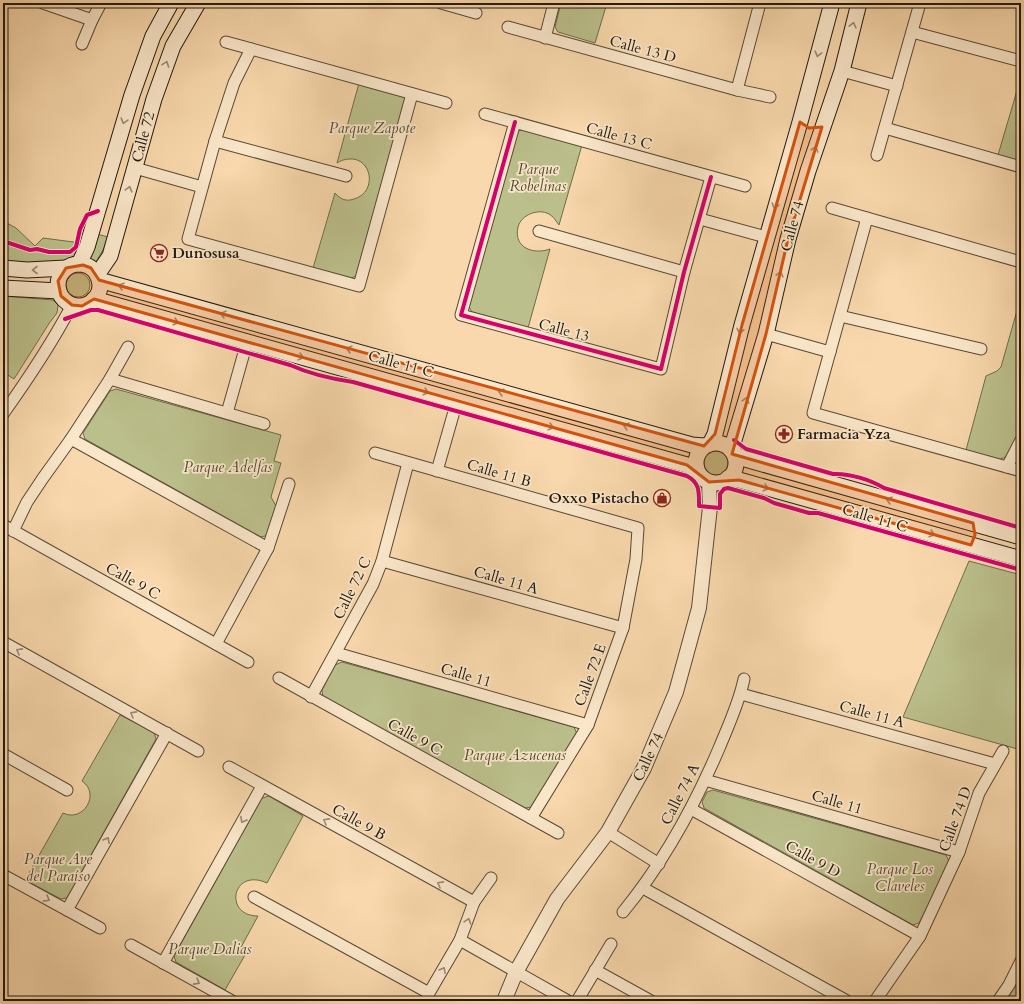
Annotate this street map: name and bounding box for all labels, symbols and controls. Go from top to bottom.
one-way arrow [848,22,857,29]
street label: Calle 13 D [608,31,678,67]
one-way arrow [814,50,823,57]
one-way arrow [162,61,170,68]
street label: Calle 72 [127,109,159,165]
one-way arrow [120,117,129,124]
park label: Parque Zapote [329,118,415,138]
street label: Calle 13 C [584,118,654,154]
one-way arrow [810,146,819,153]
park label: Parque Robelinas [510,159,566,196]
one-way arrow [124,185,133,192]
street label: Calle 74 [776,198,808,254]
one-way arrow [771,202,780,209]
supermarket icon: Dunosusa [149,243,169,263]
place label: Dunosusa [172,243,240,263]
one-way arrow [32,266,38,274]
one-way arrow [775,271,783,278]
one-way arrow [118,282,125,291]
one-way arrow [220,310,227,319]
street label: Calle 13 [536,314,592,346]
one-way arrow [172,317,179,326]
one-way arrow [737,328,745,335]
one-way arrow [345,345,352,354]
street label: Calle 11 C [366,346,436,382]
one-way arrow [297,352,304,361]
one-way arrow [423,388,429,396]
one-way arrow [497,388,504,396]
one-way arrow [741,397,750,404]
one-way arrow [623,422,630,431]
one-way arrow [548,423,554,431]
pharmacy icon: Farmacia Yza [774,424,794,444]
place label: Farmacia Yza [797,424,891,444]
street label: Calle 11 B [465,454,533,492]
park label: Parque Adelfas [184,457,272,477]
one-way arrow [763,483,770,492]
place label: Oxxo Pistacho [549,488,649,508]
shop icon: Oxxo Pistacho [652,488,672,508]
one-way arrow [886,496,893,505]
street label: Calle 11 C [840,499,910,537]
one-way arrow [928,529,935,538]
street label: Calle 72 C [328,553,376,623]
street label: Calle 9 C [102,558,164,604]
street label: Calle 11 A [471,561,541,599]
street label: Calle 72 E [569,641,611,709]
one-way arrow [16,648,23,655]
street label: Calle 11 [438,658,494,692]
street label: Calle 11 A [837,696,907,732]
one-way arrow [129,712,137,719]
street label: Calle 9 C [384,714,446,760]
street label: Calle 74 [628,729,668,785]
park label: Parque Azucenas [464,745,566,765]
street label: Calle 74 A [656,760,704,828]
street label: Calle 74 D [934,784,976,854]
street label: Calle 11 [809,785,865,819]
street label: Calle 9 B [329,799,389,845]
one-way arrow [241,815,248,823]
one-way arrow [323,818,330,825]
one-way arrow [102,836,110,844]
street label: Calle 9 D [782,836,844,882]
park label: Parque Ave del Paraíso [24,849,92,886]
park label: Parque Los Claveles [867,859,933,896]
one-way arrow [437,881,444,888]
one-way arrow [43,895,51,902]
one-way arrow [463,918,471,925]
park label: Parque Dalias [168,939,252,959]
one-way arrow [438,967,445,974]
one-way arrow [193,977,200,985]

